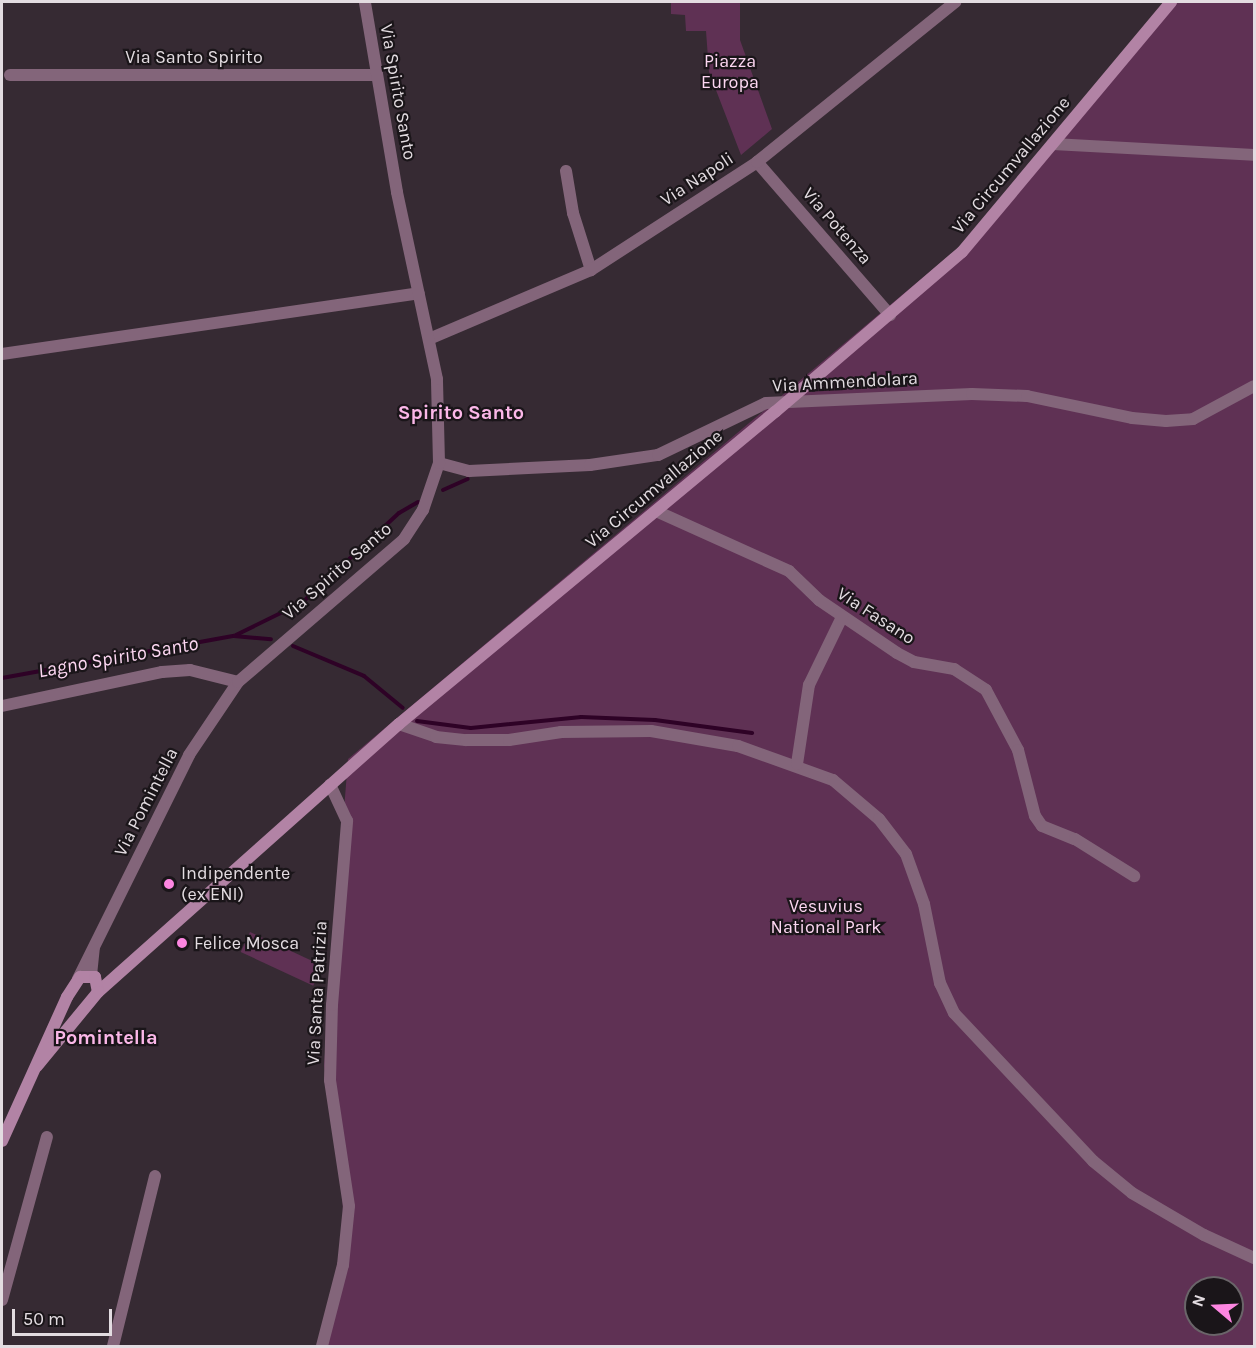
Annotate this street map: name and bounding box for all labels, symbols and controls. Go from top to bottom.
street label: Via Spirito Santo [375,22,421,162]
street label: Via Santo Spirito [125,46,263,68]
park label: Piazza Europa [701,51,759,94]
street label: Via Circumvallazione [947,92,1075,238]
street label: Via Napoli [656,147,738,211]
street label: Via Potenza [798,183,876,269]
street label: Via Ammendolara [772,367,918,397]
district label: Spirito Santo [398,400,524,424]
street label: Via Circumvallazione [581,425,727,553]
street label: Via Spirito Santo [278,518,396,624]
street label: Via Fasano [833,583,919,649]
water label: Lagno Spirito Santo [36,631,200,683]
street label: Via Pomintella [109,744,183,860]
place label: Indipendente (ex ENI) [181,863,290,906]
marker: Indipendente (ex ENI) [162,877,176,891]
park label: Vesuvius National Park [771,896,881,938]
street label: Via Santa Patrizia [302,920,332,1066]
place label: Felice Mosca [194,932,299,954]
marker: Felice Mosca [175,936,189,950]
district label: Pomintella [54,1025,158,1049]
north arrow [1184,1276,1244,1336]
text: N [1188,1292,1209,1309]
scale bar [15,1297,116,1335]
text: 50 m [23,1308,65,1330]

